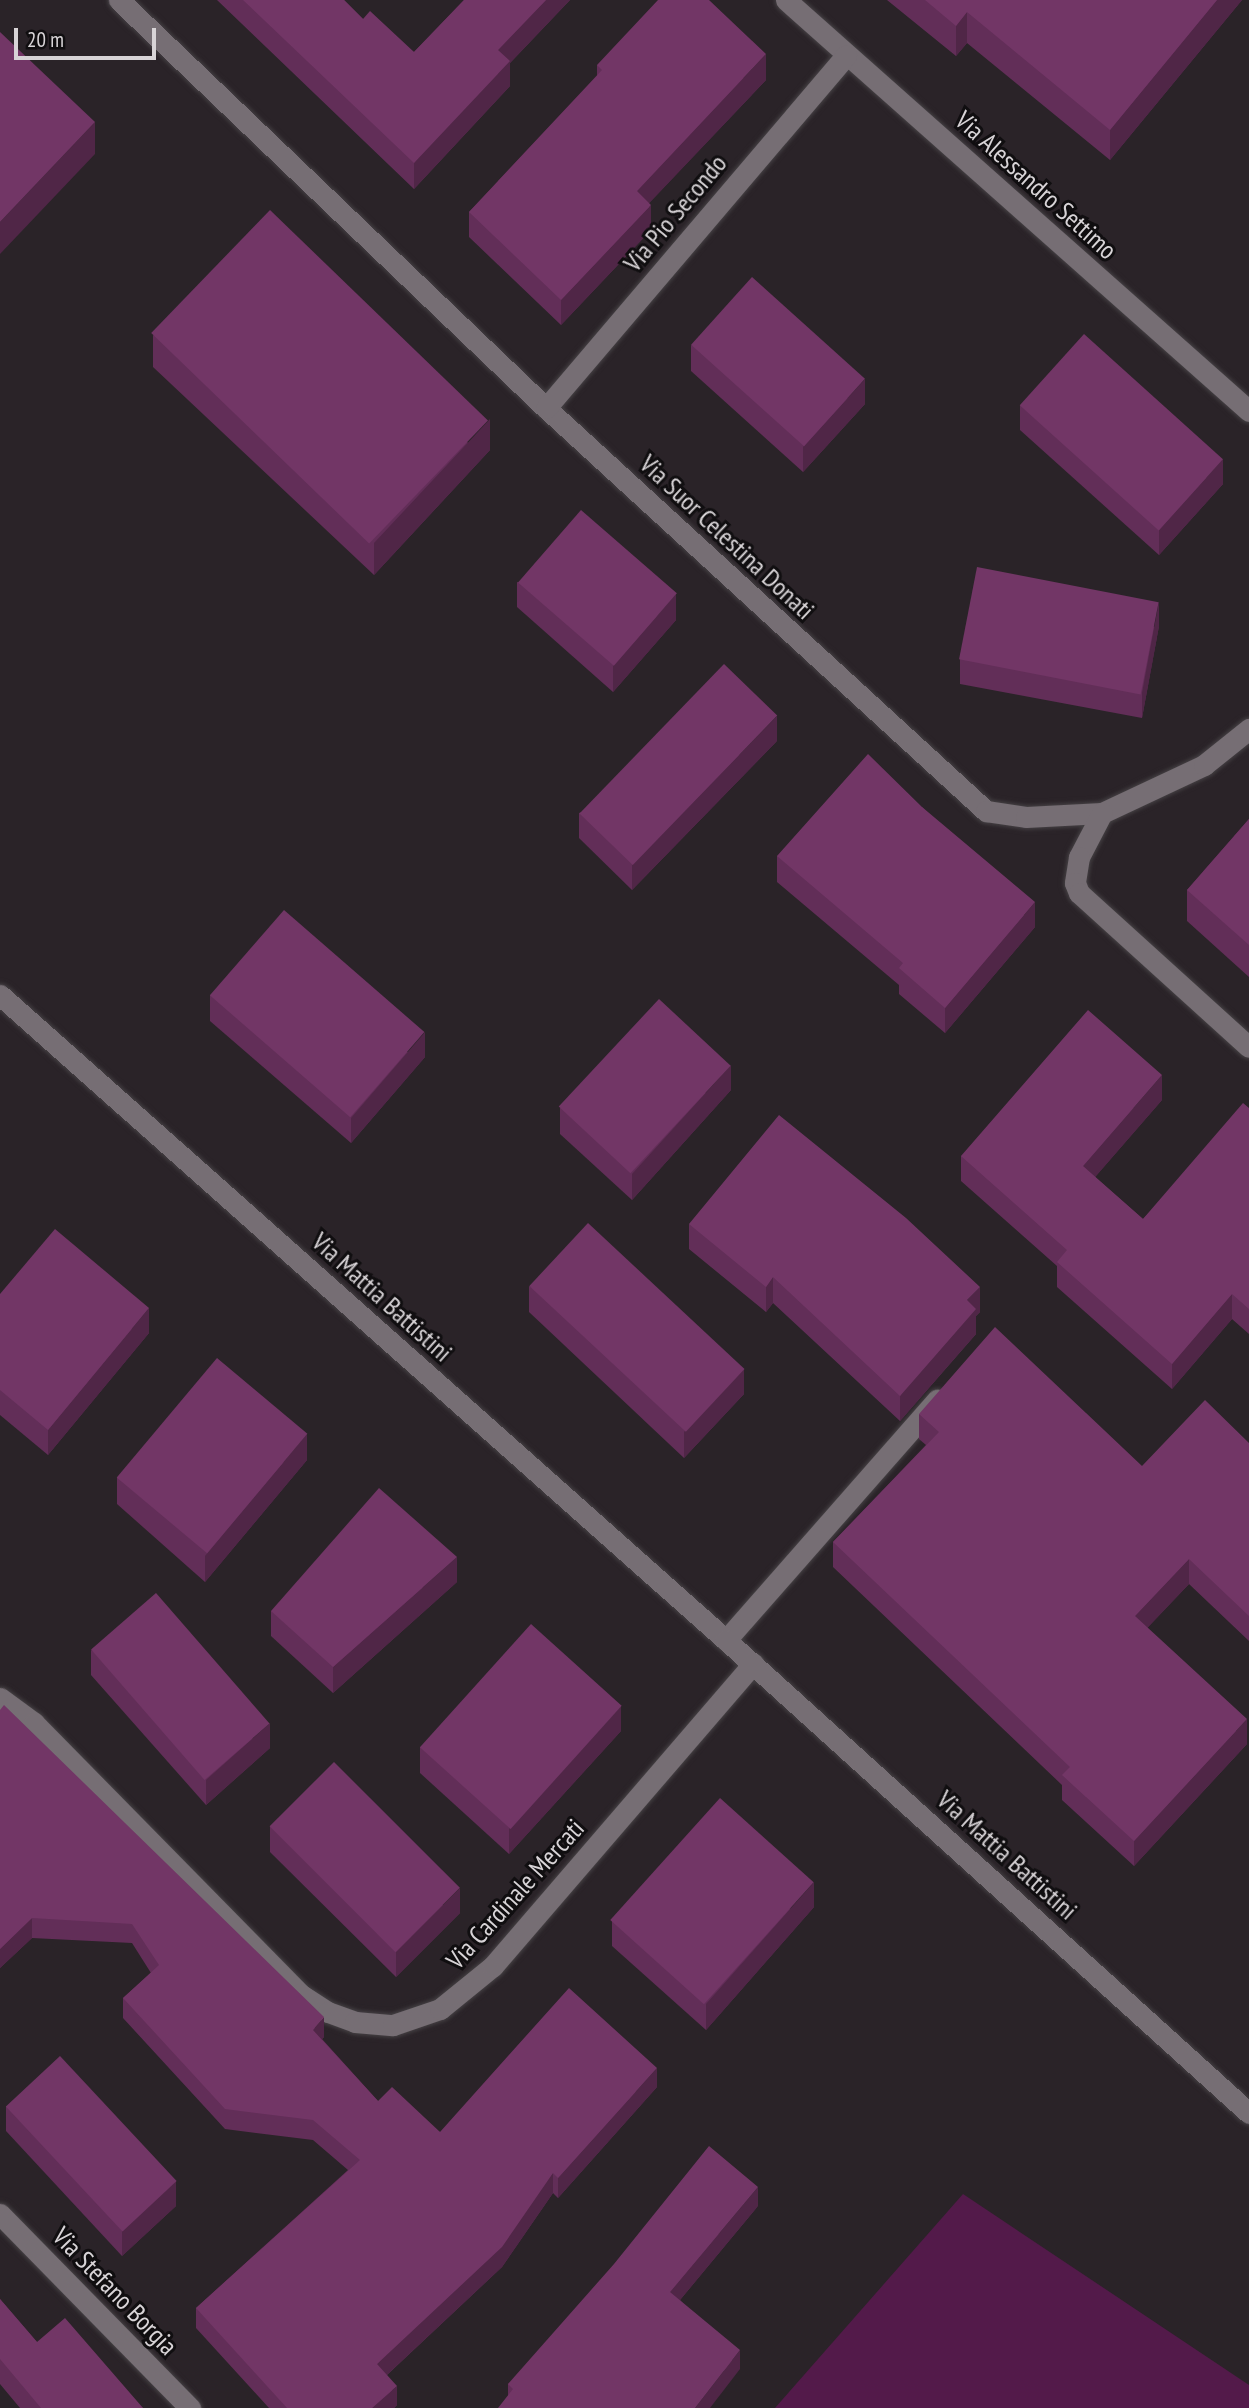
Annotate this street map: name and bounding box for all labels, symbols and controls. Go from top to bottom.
scale bar [18,14,159,58]
text: 20 m [27,26,64,53]
street label: Via Alessandro Settimo [949,104,1123,266]
street label: Via Pio Secondo [617,148,733,278]
street label: Via Suor Celestina Donati [633,448,821,626]
street label: Via Mattia Battistini [306,1226,458,1368]
street label: Via Mattia Battistini [931,1784,1083,1926]
street label: Via Cardinale Mercati [440,1813,590,1975]
street label: Via Stefano Borgia [46,2221,184,2361]

